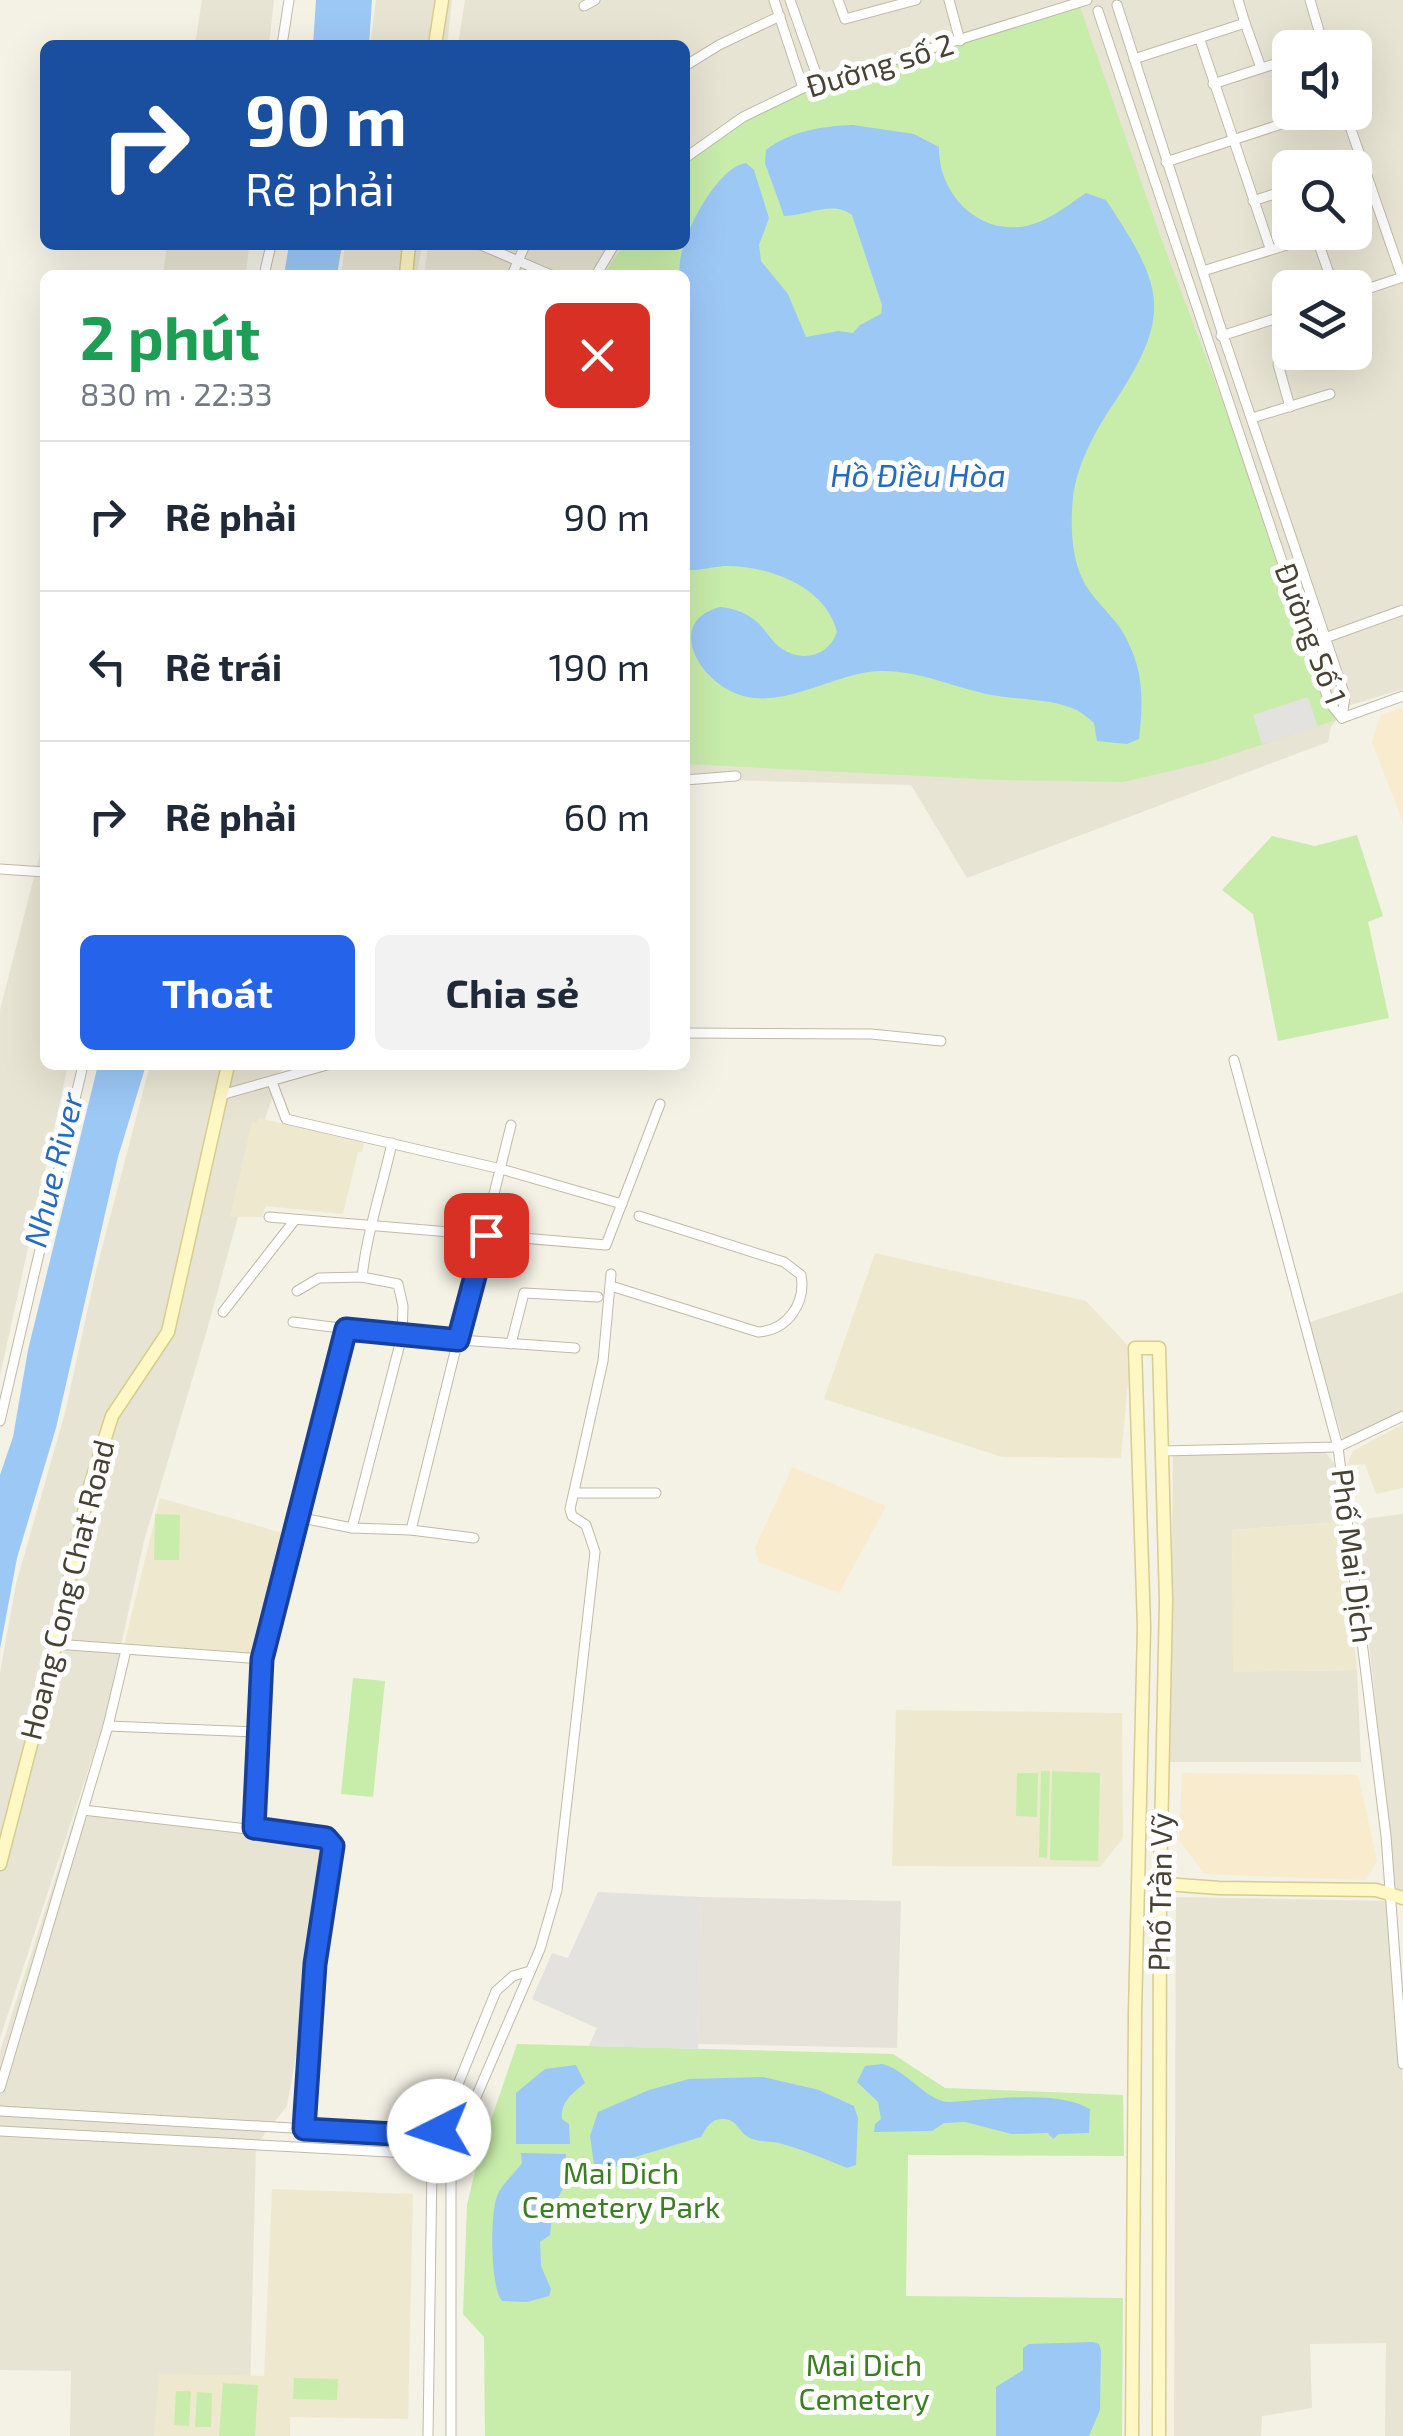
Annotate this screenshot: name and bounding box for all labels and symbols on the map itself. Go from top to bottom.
street label: Đường số 2 [801,25,957,104]
water label: Hồ Điều Hòa [830,455,1006,493]
street label: Đường Số 1 [1268,557,1355,709]
water label: Nhue River [15,1087,90,1251]
pin [444,1193,529,1278]
street label: Hoang Cong Chat Road [11,1436,121,1743]
street label: Phố Mai Dịch [1325,1467,1383,1645]
street label: Phố Trần Vỹ [1140,1812,1178,1972]
position arrow [387,2079,491,2183]
park label: Mai Dich Cemetery Park [522,2154,720,2224]
park label: Mai Dich Cemetery [798,2346,930,2416]

